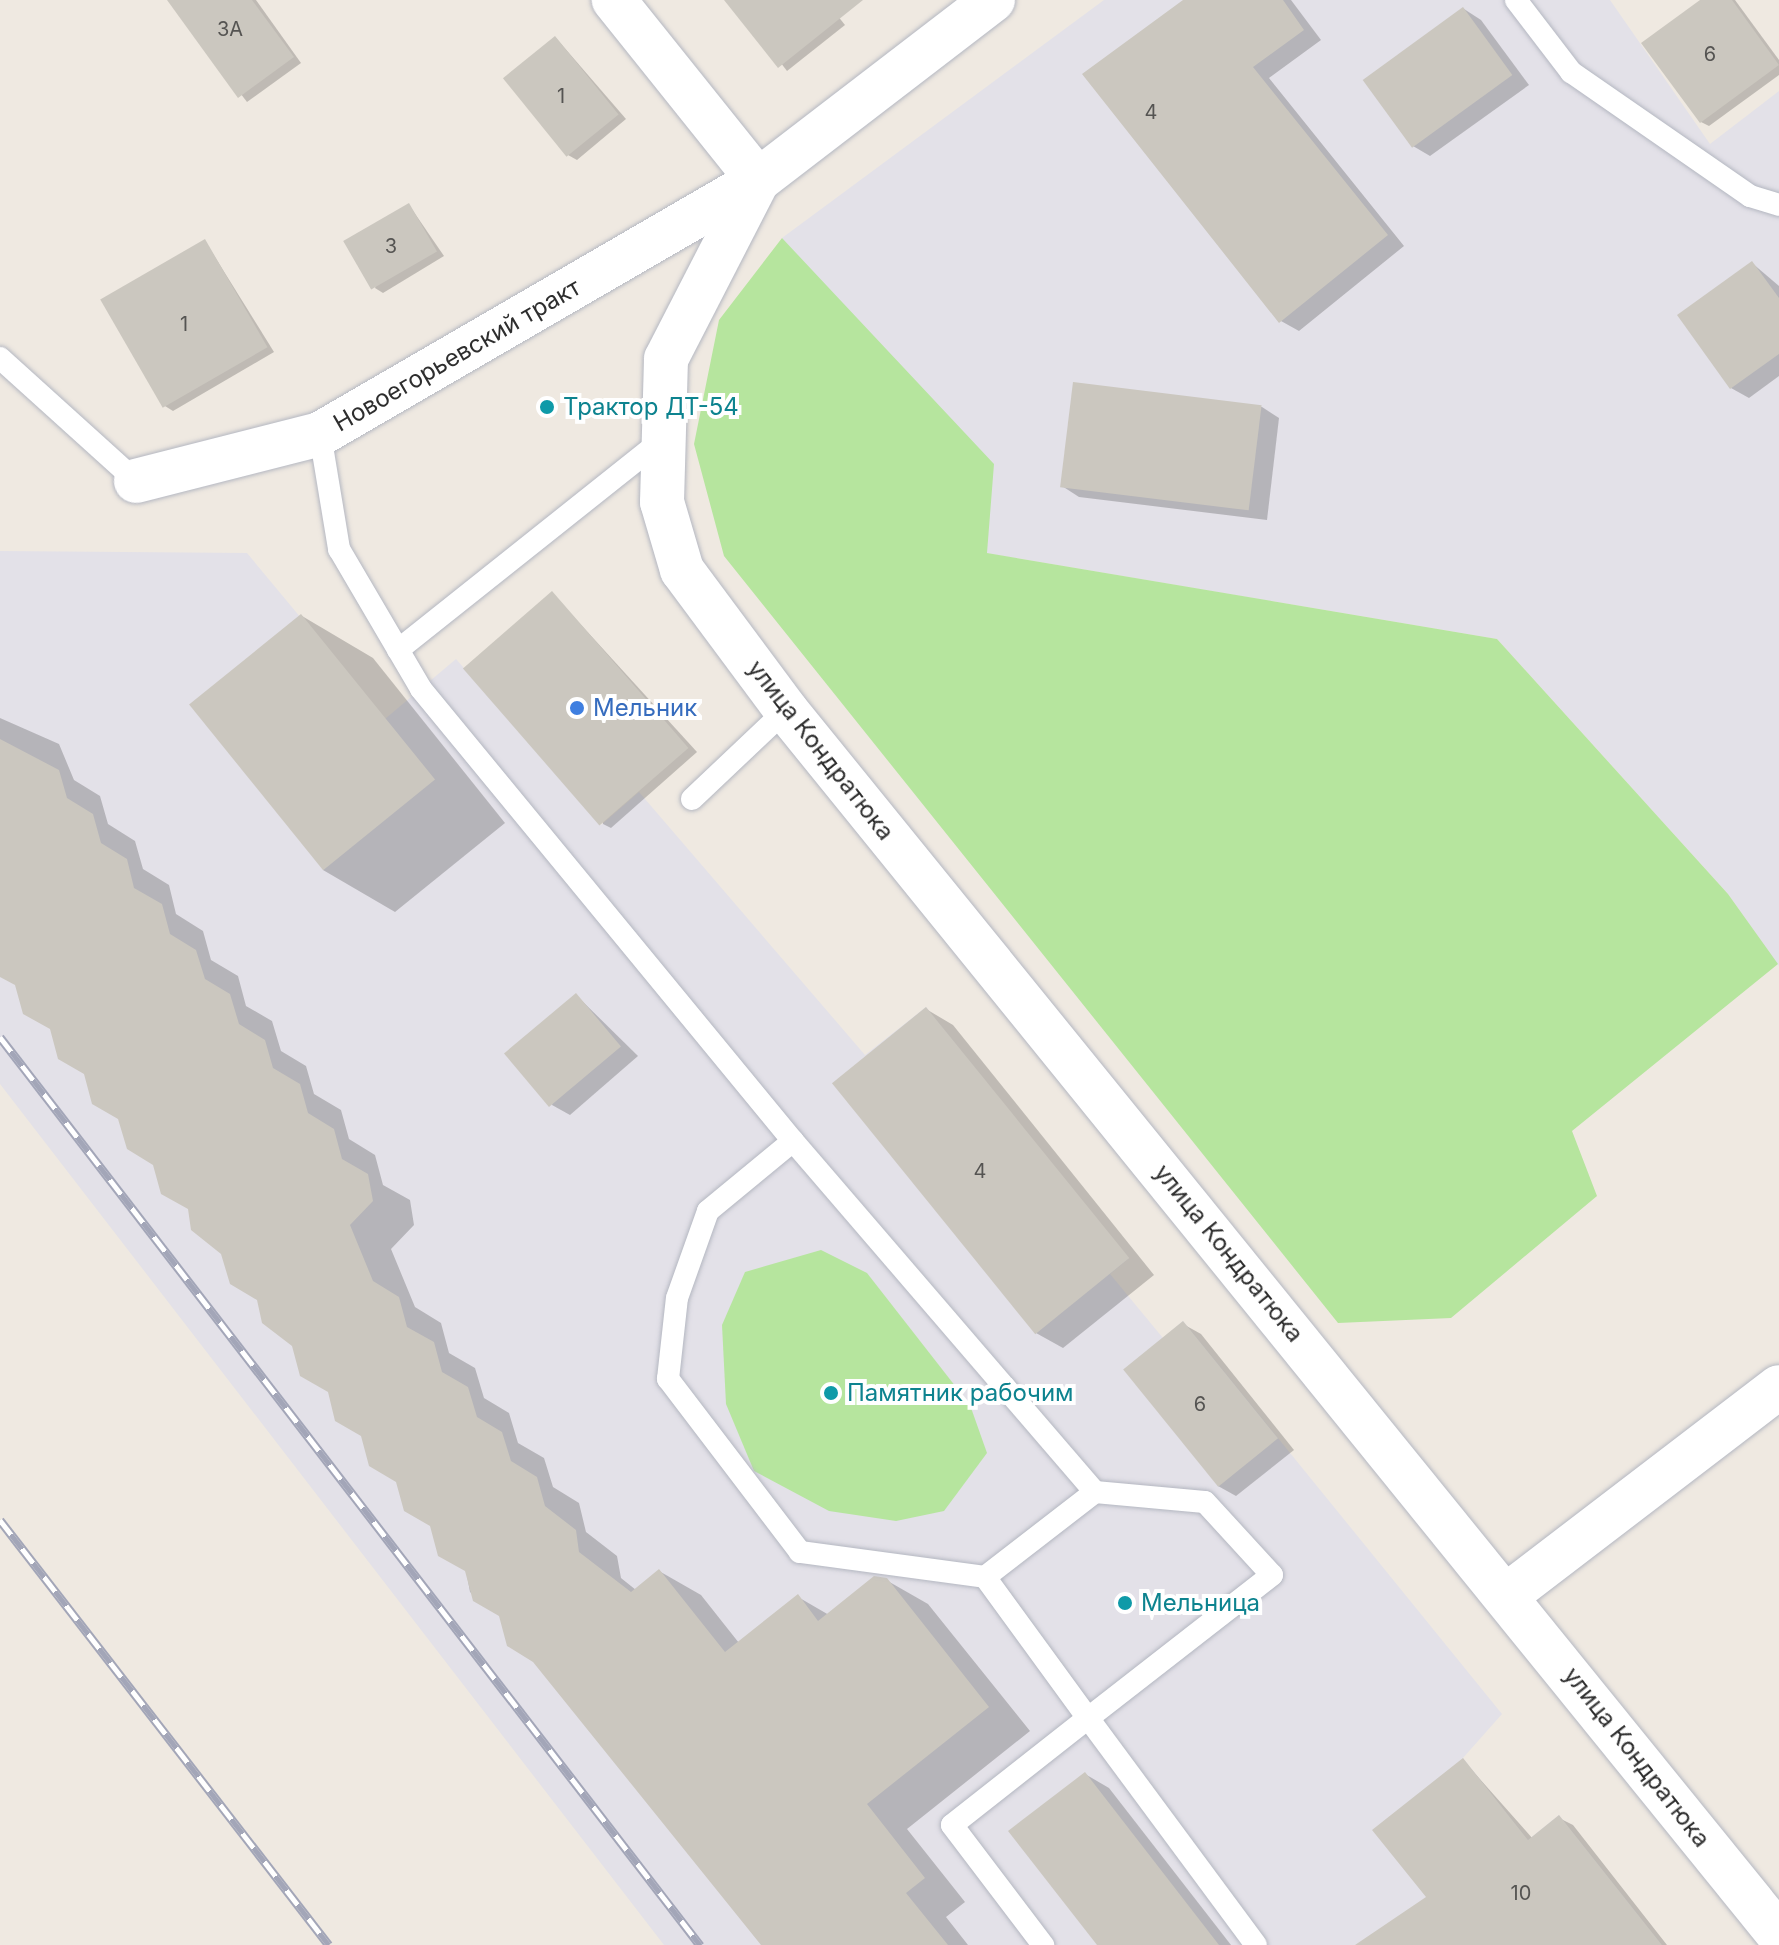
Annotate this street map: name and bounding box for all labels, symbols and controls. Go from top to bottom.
house number: 3А [217,17,243,41]
house number: 6 [1704,42,1716,66]
house number: 1 [557,84,565,108]
house number: 4 [1145,100,1157,124]
house number: 3 [385,234,397,258]
street label: Новоегорьевский тракт [328,272,586,438]
house number: 1 [180,312,188,336]
place label: Трактор ДТ-54 [563,393,739,421]
marker: Трактор ДТ-54 [538,398,556,416]
street label: улица Кондратюка [742,654,900,846]
place label: Мельник [593,694,697,722]
marker: Мельник [568,699,586,717]
street label: улица Кондратюка [1148,1158,1310,1348]
house number: 4 [974,1159,986,1183]
place label: Памятник рабочим [847,1379,1074,1407]
marker: Памятник рабочим [822,1384,840,1402]
house number: 6 [1194,1392,1206,1416]
place label: Мельница [1141,1589,1260,1617]
marker: Мельница [1116,1594,1134,1612]
street label: улица Кондратюка [1558,1661,1716,1853]
house number: 10 [1511,1881,1531,1905]

